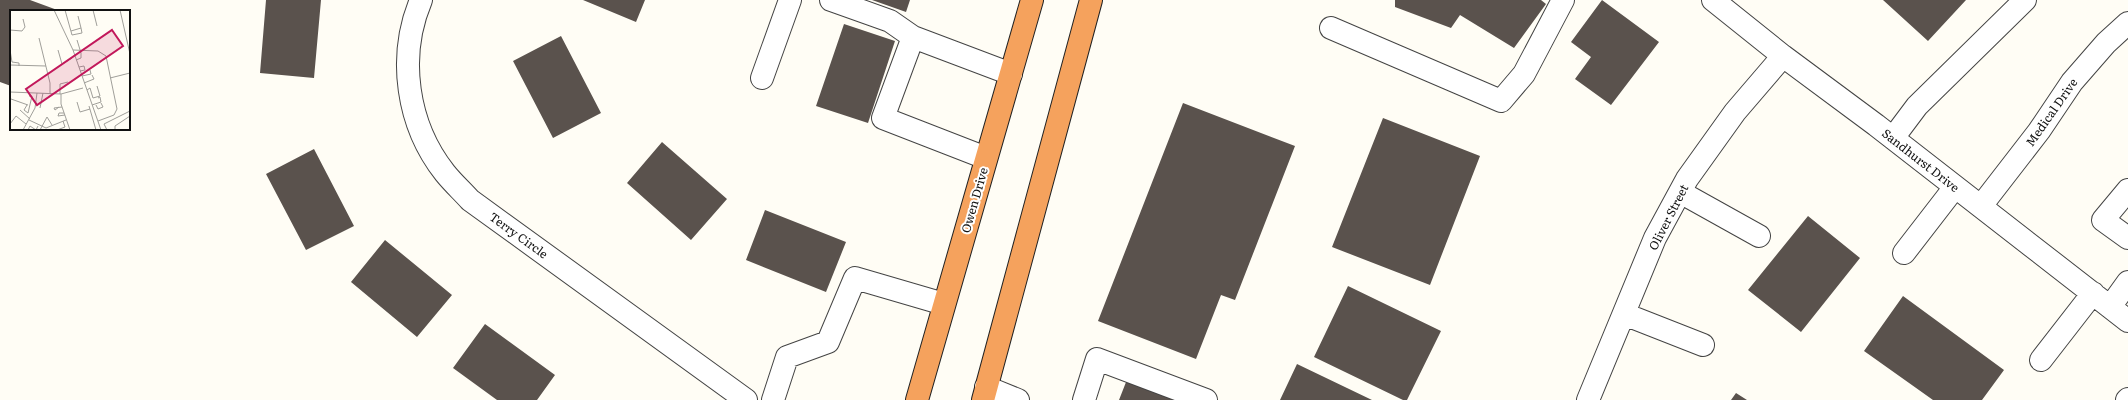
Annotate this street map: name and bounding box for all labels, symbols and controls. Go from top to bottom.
inset map [10,10,130,130]
street label: Medical Drive [2021,74,2081,150]
street label: Sandhurst Drive [1879,124,1963,196]
street label: Owen Drive [956,165,992,235]
street label: Oliver Street [1644,181,1692,253]
street label: Terry Circle [486,208,552,262]

